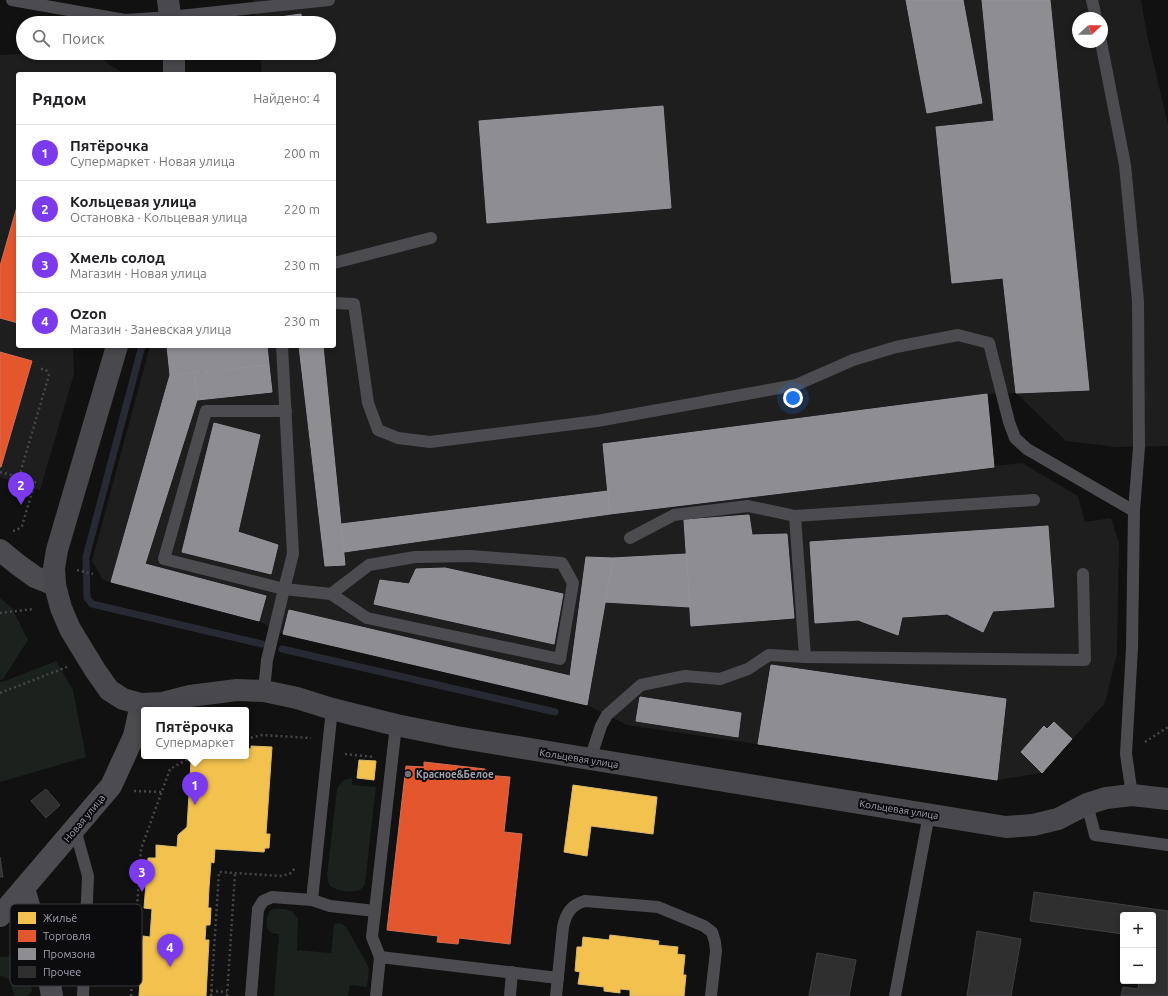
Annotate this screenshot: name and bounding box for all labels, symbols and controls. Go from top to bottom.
north arrow [1072,12,1108,48]
search box [16,16,336,60]
icon: search [30,27,52,49]
text: Поиск [62,30,105,47]
text: Рядом [32,89,87,108]
text: Найдено: 4 [253,91,320,105]
text: Пятёрочка [70,137,149,154]
text: 1 [41,146,49,160]
text: 200 m [284,146,320,160]
text: Супермаркет · Новая улица [70,154,235,168]
text: Кольцевая улица [70,193,197,210]
text: 2 [41,202,49,216]
text: 220 m [284,202,320,216]
text: Остановка · Кольцевая улица [70,210,248,224]
text: Хмель солод [70,249,165,266]
text: 3 [41,258,49,272]
text: 230 m [284,258,320,272]
text: Магазин · Новая улица [70,266,207,280]
text: Ozon [70,305,107,322]
text: 4 [41,314,49,328]
text: 230 m [284,314,320,328]
text: Магазин · Заневская улица [70,322,231,336]
your location [783,388,803,408]
pin: 2 [8,472,34,505]
popup [141,707,249,759]
text: Пятёрочка [155,718,234,735]
text: Супермаркет [155,735,235,749]
street label: Кольцевая улица [539,747,619,770]
marker: Красное&Белое [403,769,413,779]
place label: Красное&Белое [416,769,494,780]
pin: 1 [182,772,208,805]
street label: Новая улица [61,792,107,844]
street label: Кольцевая улица [859,798,939,821]
pin: 3 [129,859,155,892]
legend [10,904,142,986]
text: Жильё [43,912,77,924]
map controls [1120,912,1156,984]
button: + [1120,912,1156,948]
text: Торговля [43,930,91,942]
pin: 4 [157,934,183,967]
text: Промзона [43,948,95,960]
button: − [1120,948,1156,984]
text: Прочее [43,966,81,978]

